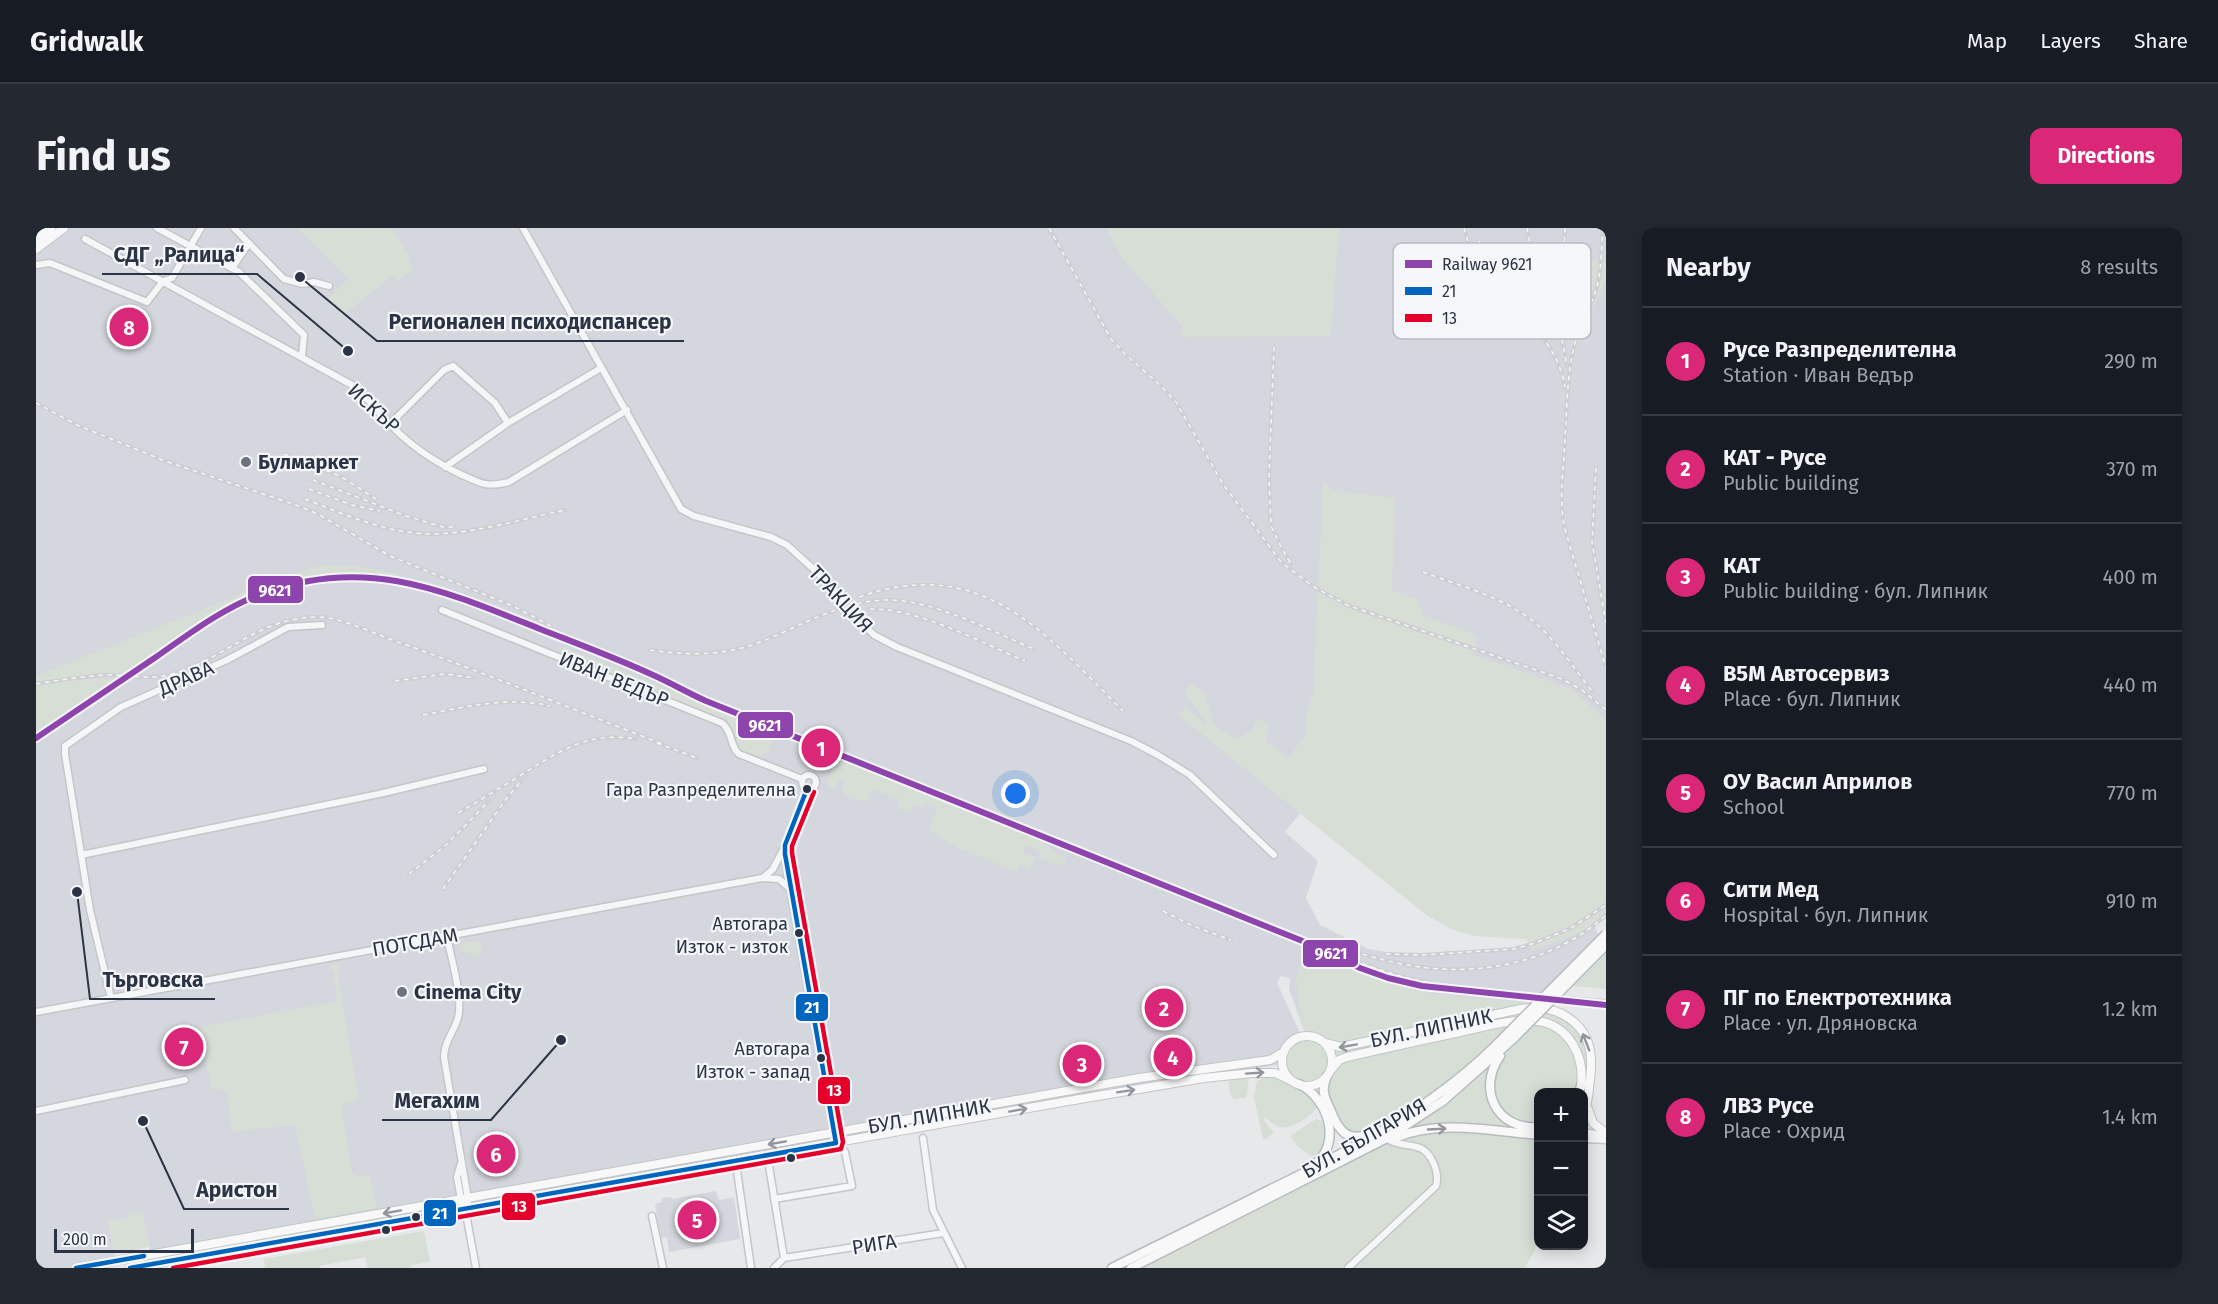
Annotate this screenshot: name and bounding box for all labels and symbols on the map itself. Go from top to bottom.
callout: СДГ „Ралица“ [102,235,257,274]
text: СДГ „Ралица“ [114,242,244,268]
legend [1393,243,1591,339]
text: Railway 9621 [1442,255,1532,274]
text: 21 [1442,282,1456,301]
callout: Регионален психодиспансер [377,302,684,341]
pin: 8 [110,304,148,350]
text: Регионален психодиспансер [388,309,672,335]
text: 13 [1442,309,1457,328]
street label: ИСКЪР [343,378,405,438]
place label: Булмаркет [258,450,359,474]
marker: Булмаркет [239,455,253,469]
street label: ТРАКЦИЯ [804,560,878,638]
line badge: 9621 [247,575,304,604]
text: 9621 [258,581,292,600]
street label: ИВАН ВЕДЪР [556,646,672,712]
street label: ДРАВА [154,655,218,701]
line badge: 9621 [737,711,794,739]
text: 9621 [748,716,782,735]
pin: 1 [802,726,840,770]
place label: Гара Разпределителна [606,779,796,801]
your location [1001,779,1030,808]
marker: Гара Разпределителна [801,783,813,795]
place label: Автогара Изток - изток [676,913,789,958]
street label: ПОТСДАМ [370,923,460,961]
marker: Автогара Изток - изток [793,927,805,939]
line badge: 9621 [1302,939,1359,968]
text: 9621 [1314,944,1348,963]
callout: Търговска [90,960,215,999]
text: Търговска [103,967,203,993]
place label: Cinema City [414,980,522,1004]
marker: Cinema City [395,985,409,999]
pin: 2 [1144,986,1184,1030]
line badge: 21 [795,993,829,1022]
text: 21 [804,998,820,1017]
street label: БУЛ. ЛИПНИК [1368,1003,1494,1053]
pin: 7 [164,1024,204,1070]
one-way arrow [1580,1033,1591,1052]
pin: 4 [1154,1034,1192,1080]
place label: Автогара Изток - запад [696,1038,810,1083]
one-way arrow [1339,1040,1358,1051]
pin: 3 [1062,1042,1102,1086]
marker: Автогара Изток - запад [815,1052,827,1064]
one-way arrow [1245,1067,1265,1078]
line badge: 13 [817,1076,851,1105]
callout: Мегахим [382,1081,491,1120]
text: 13 [826,1081,842,1100]
one-way arrow [1115,1085,1135,1096]
text: Мегахим [394,1088,480,1114]
street label: БУЛ. ЛИПНИК [866,1093,992,1139]
street label: БУЛ. БЪЛГАРИЯ [1298,1093,1430,1183]
one-way arrow [1008,1104,1027,1115]
one-way arrow [1426,1123,1446,1134]
pin: 6 [476,1132,516,1176]
one-way arrow [767,1138,787,1149]
unlabelled marker [785,1152,797,1164]
callout: Аристон [184,1170,289,1209]
text: Аристон [195,1177,278,1203]
line badge: 13 [501,1192,536,1221]
text: 13 [511,1197,527,1216]
pin: 5 [678,1198,716,1242]
line badge: 21 [423,1199,457,1227]
text: 21 [432,1204,448,1223]
one-way arrow [383,1207,402,1218]
unlabelled marker [410,1211,422,1223]
unlabelled marker [380,1224,392,1236]
scale bar [54,1226,194,1254]
street label: РИГА [850,1229,899,1259]

